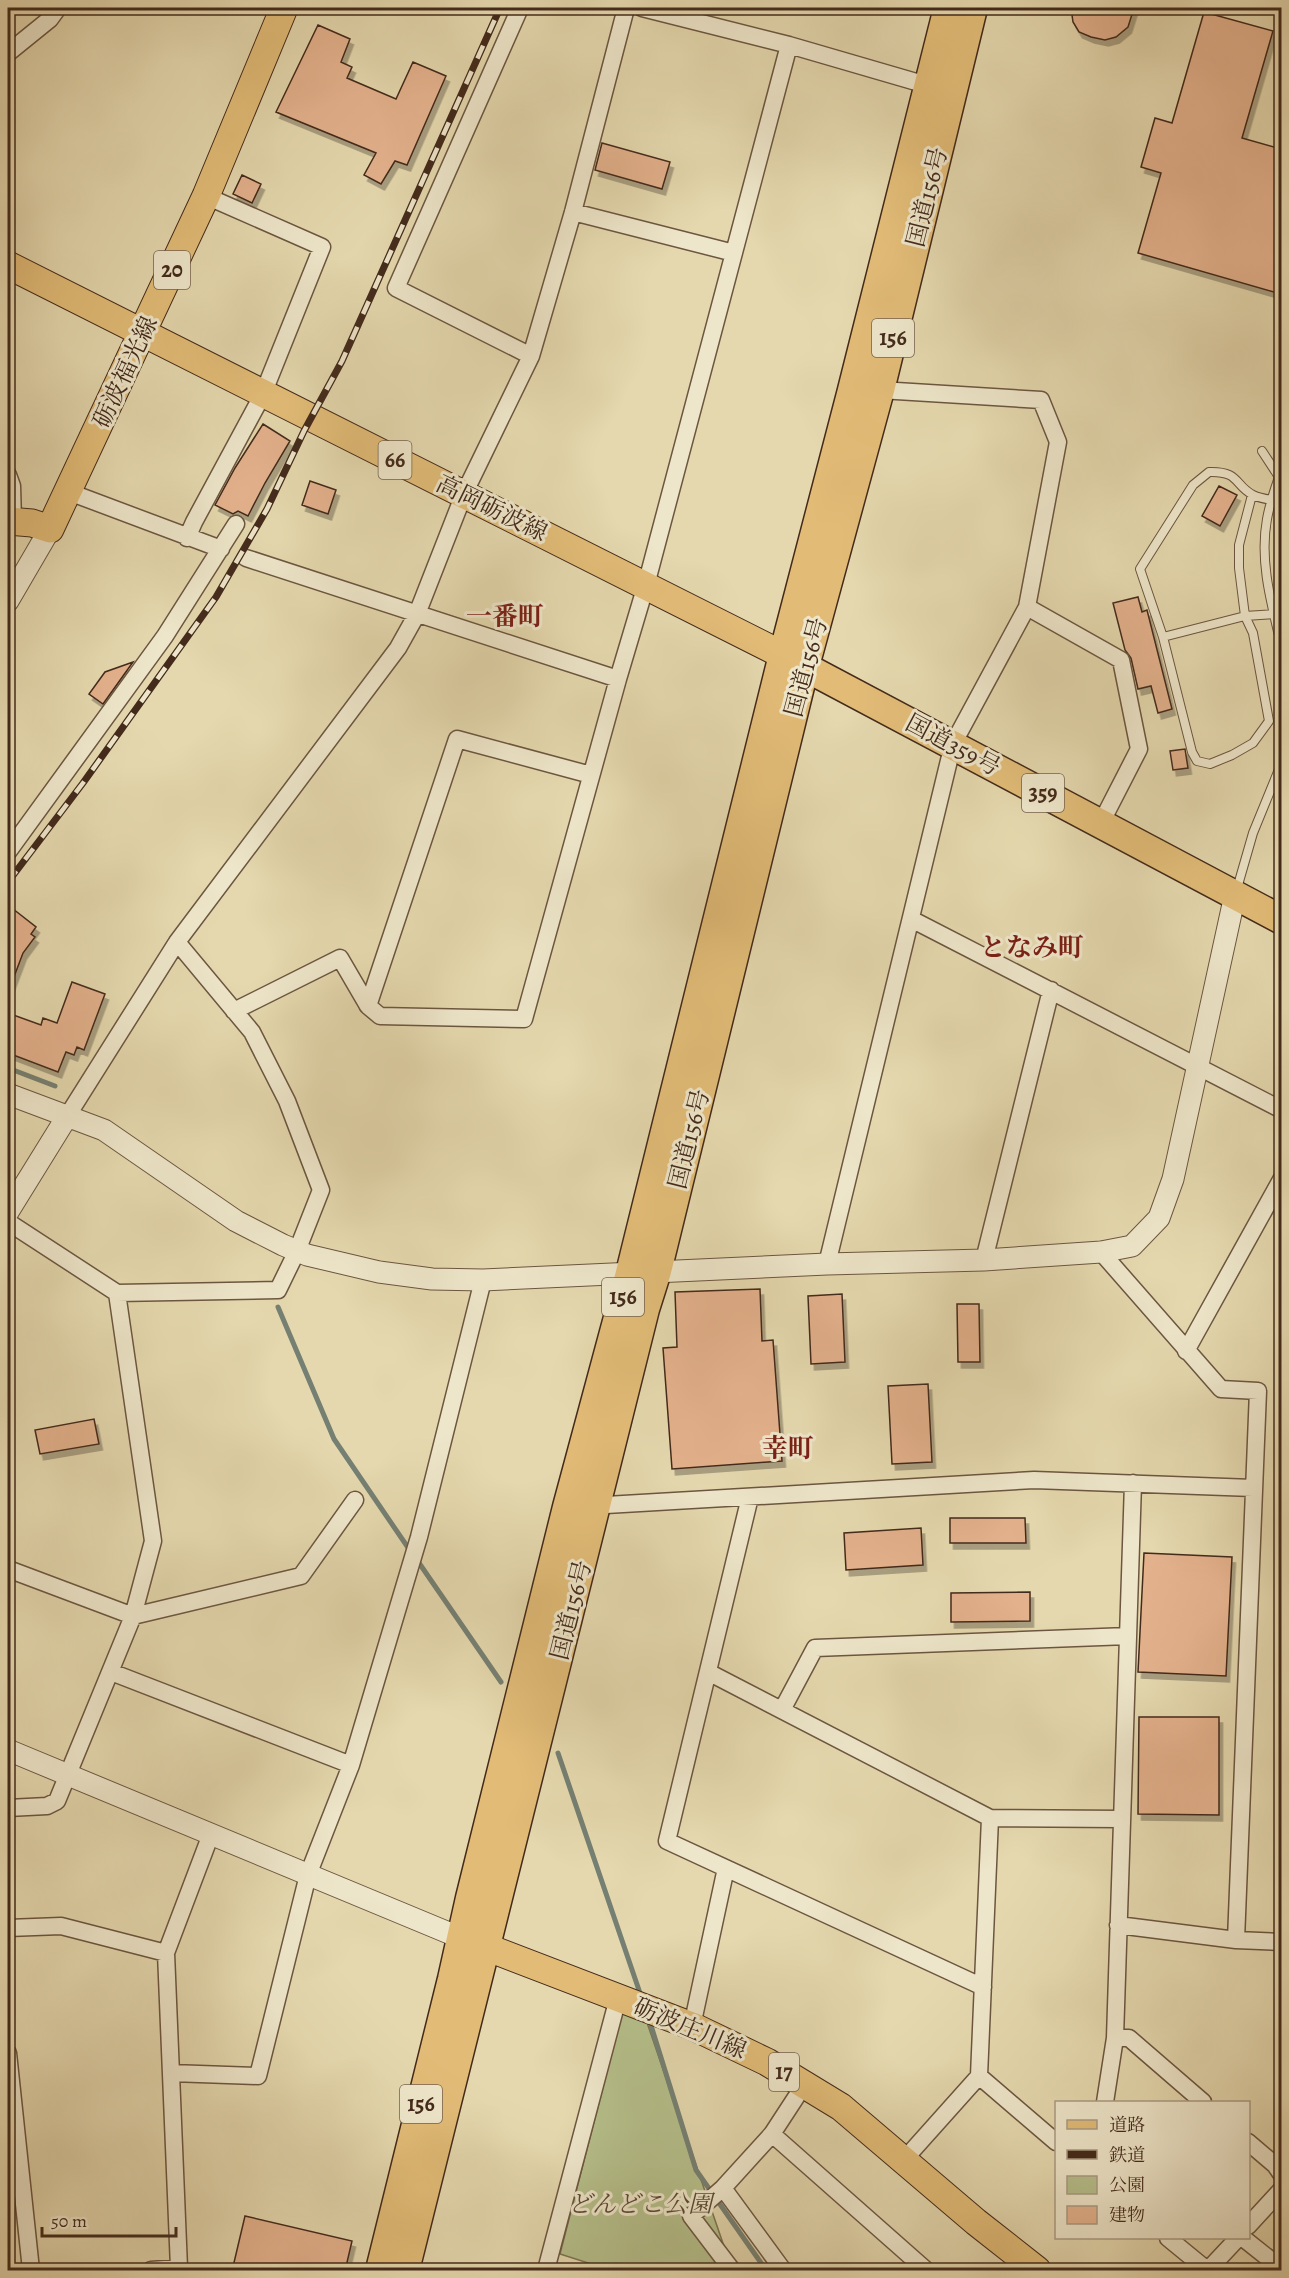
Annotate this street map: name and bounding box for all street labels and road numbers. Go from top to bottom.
street label: 国道156号 [899,144,955,250]
road number: 20 [154,251,190,289]
street label: 砺波福光線 [85,311,165,433]
road number: 156 [872,319,914,357]
road number: 66 [378,441,412,479]
street label: 高岡砺波線 [431,467,553,549]
street label: 国道156号 [777,614,835,720]
street label: 国道359号 [900,707,1006,783]
road number: 359 [1022,774,1064,812]
street label: 国道156号 [661,1086,717,1192]
road number: 156 [602,1278,644,1316]
street label: 国道156号 [543,1557,599,1663]
street label: 砺波庄川線 [629,1990,751,2066]
road number: 17 [769,2053,799,2091]
road number: 156 [400,2085,442,2123]

